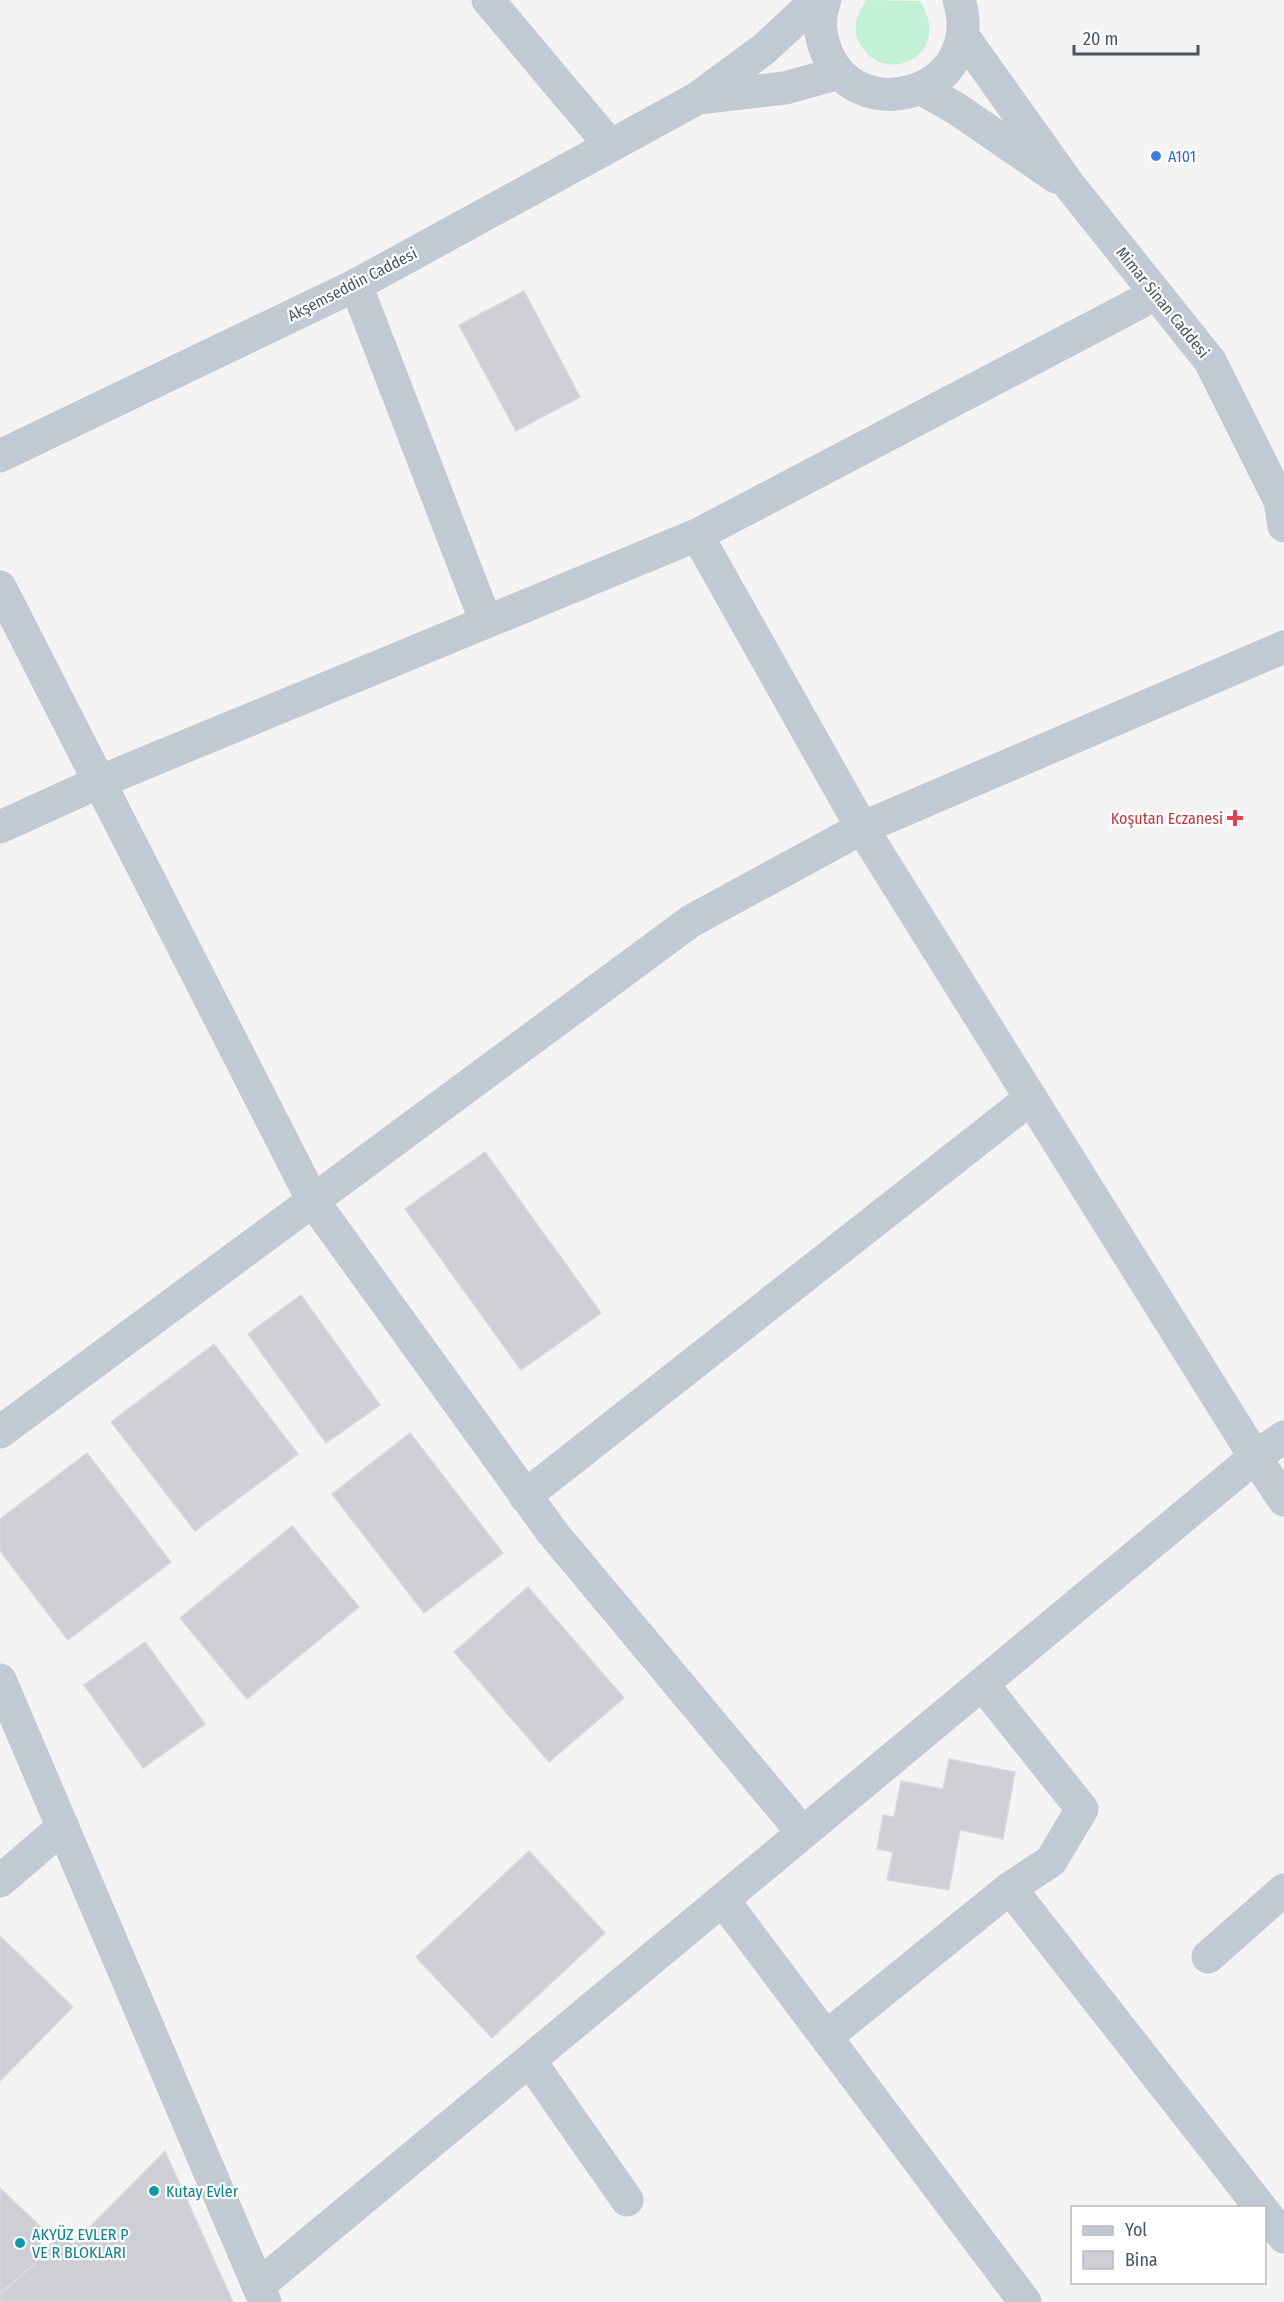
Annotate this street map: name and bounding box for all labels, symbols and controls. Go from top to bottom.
scale bar [1074,18,1198,56]
text: 20 m [1083,28,1118,50]
place label: A101 [1168,147,1196,166]
marker: A101 [1149,149,1163,163]
street label: Mimar Sinan Caddesi [1112,243,1213,362]
street label: Akşemseddin Caddesi [284,244,420,325]
place label: Koşutan Eczanesi [1111,809,1223,828]
marker: Koşutan Eczanesi [1228,811,1242,825]
place label: Kutay Evler [166,2182,239,2201]
marker: Kutay Evler [147,2184,161,2198]
legend [1071,2206,1266,2284]
text: Yol [1125,2219,1147,2241]
place label: AKYÜZ EVLER P VE R BLOKLARI [32,2225,129,2262]
marker: AKYÜZ EVLER P VE R BLOKLARI [13,2236,27,2250]
text: Bina [1125,2249,1158,2271]

